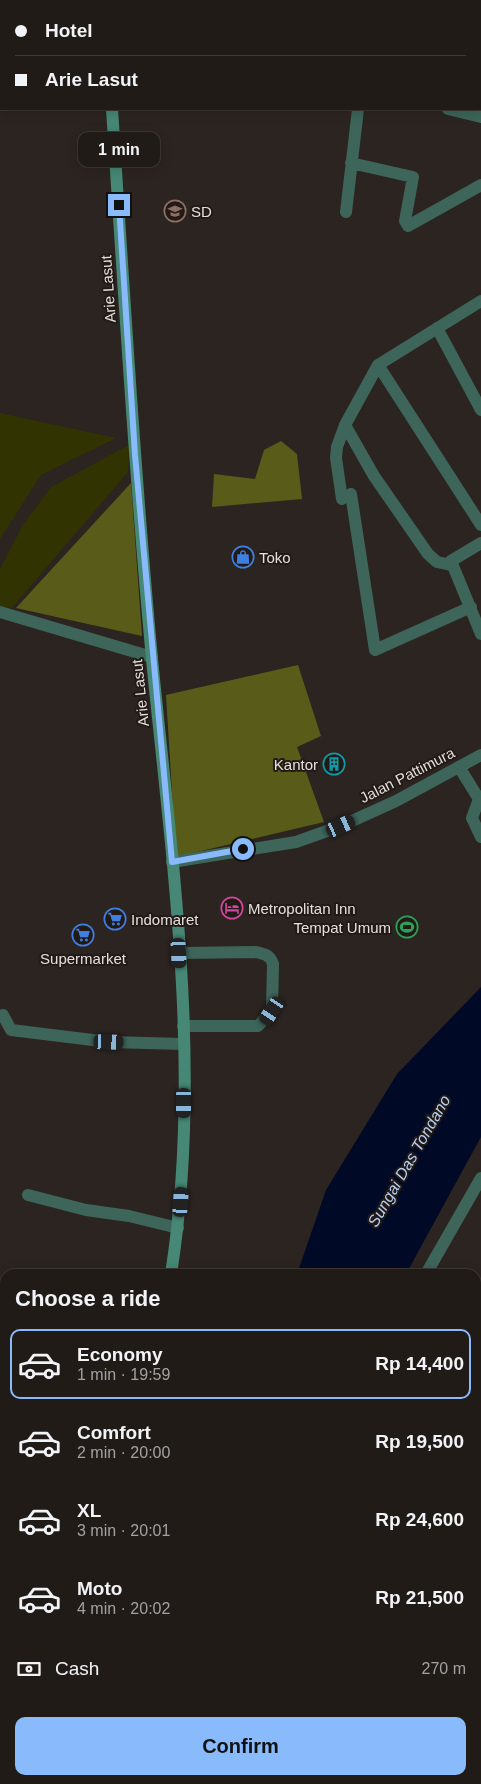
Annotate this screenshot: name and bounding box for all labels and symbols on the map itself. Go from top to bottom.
callout: 1 min [78,132,160,168]
route end [108,194,130,216]
school or university icon: SD [163,199,187,223]
place label: SD [191,203,212,220]
street label: Arie Lasut [97,254,119,323]
shop icon: Toko [231,545,255,569]
place label: Toko [259,549,291,566]
street label: Arie Lasut [128,658,152,727]
street label: Jalan Pattimura [357,743,458,806]
building icon: Kantor [322,752,346,776]
place label: Kantor [274,756,318,773]
car [324,813,357,839]
route start [232,838,254,860]
hotel icon: Metropolitan Inn [220,896,244,920]
place label: Metropolitan Inn [248,900,356,917]
supermarket icon: Indomaret [103,907,127,931]
place label: Indomaret [131,911,199,928]
sports icon: Tempat Umum [395,915,419,939]
place label: Tempat Umum [293,919,391,936]
supermarket icon: Supermarket [71,923,95,947]
car [170,938,187,968]
place label: Supermarket [40,950,127,967]
car [257,994,286,1028]
car [93,1034,124,1050]
car [176,1088,191,1118]
water label: Sungai Das Tondano [364,1092,454,1230]
car [172,1187,189,1217]

